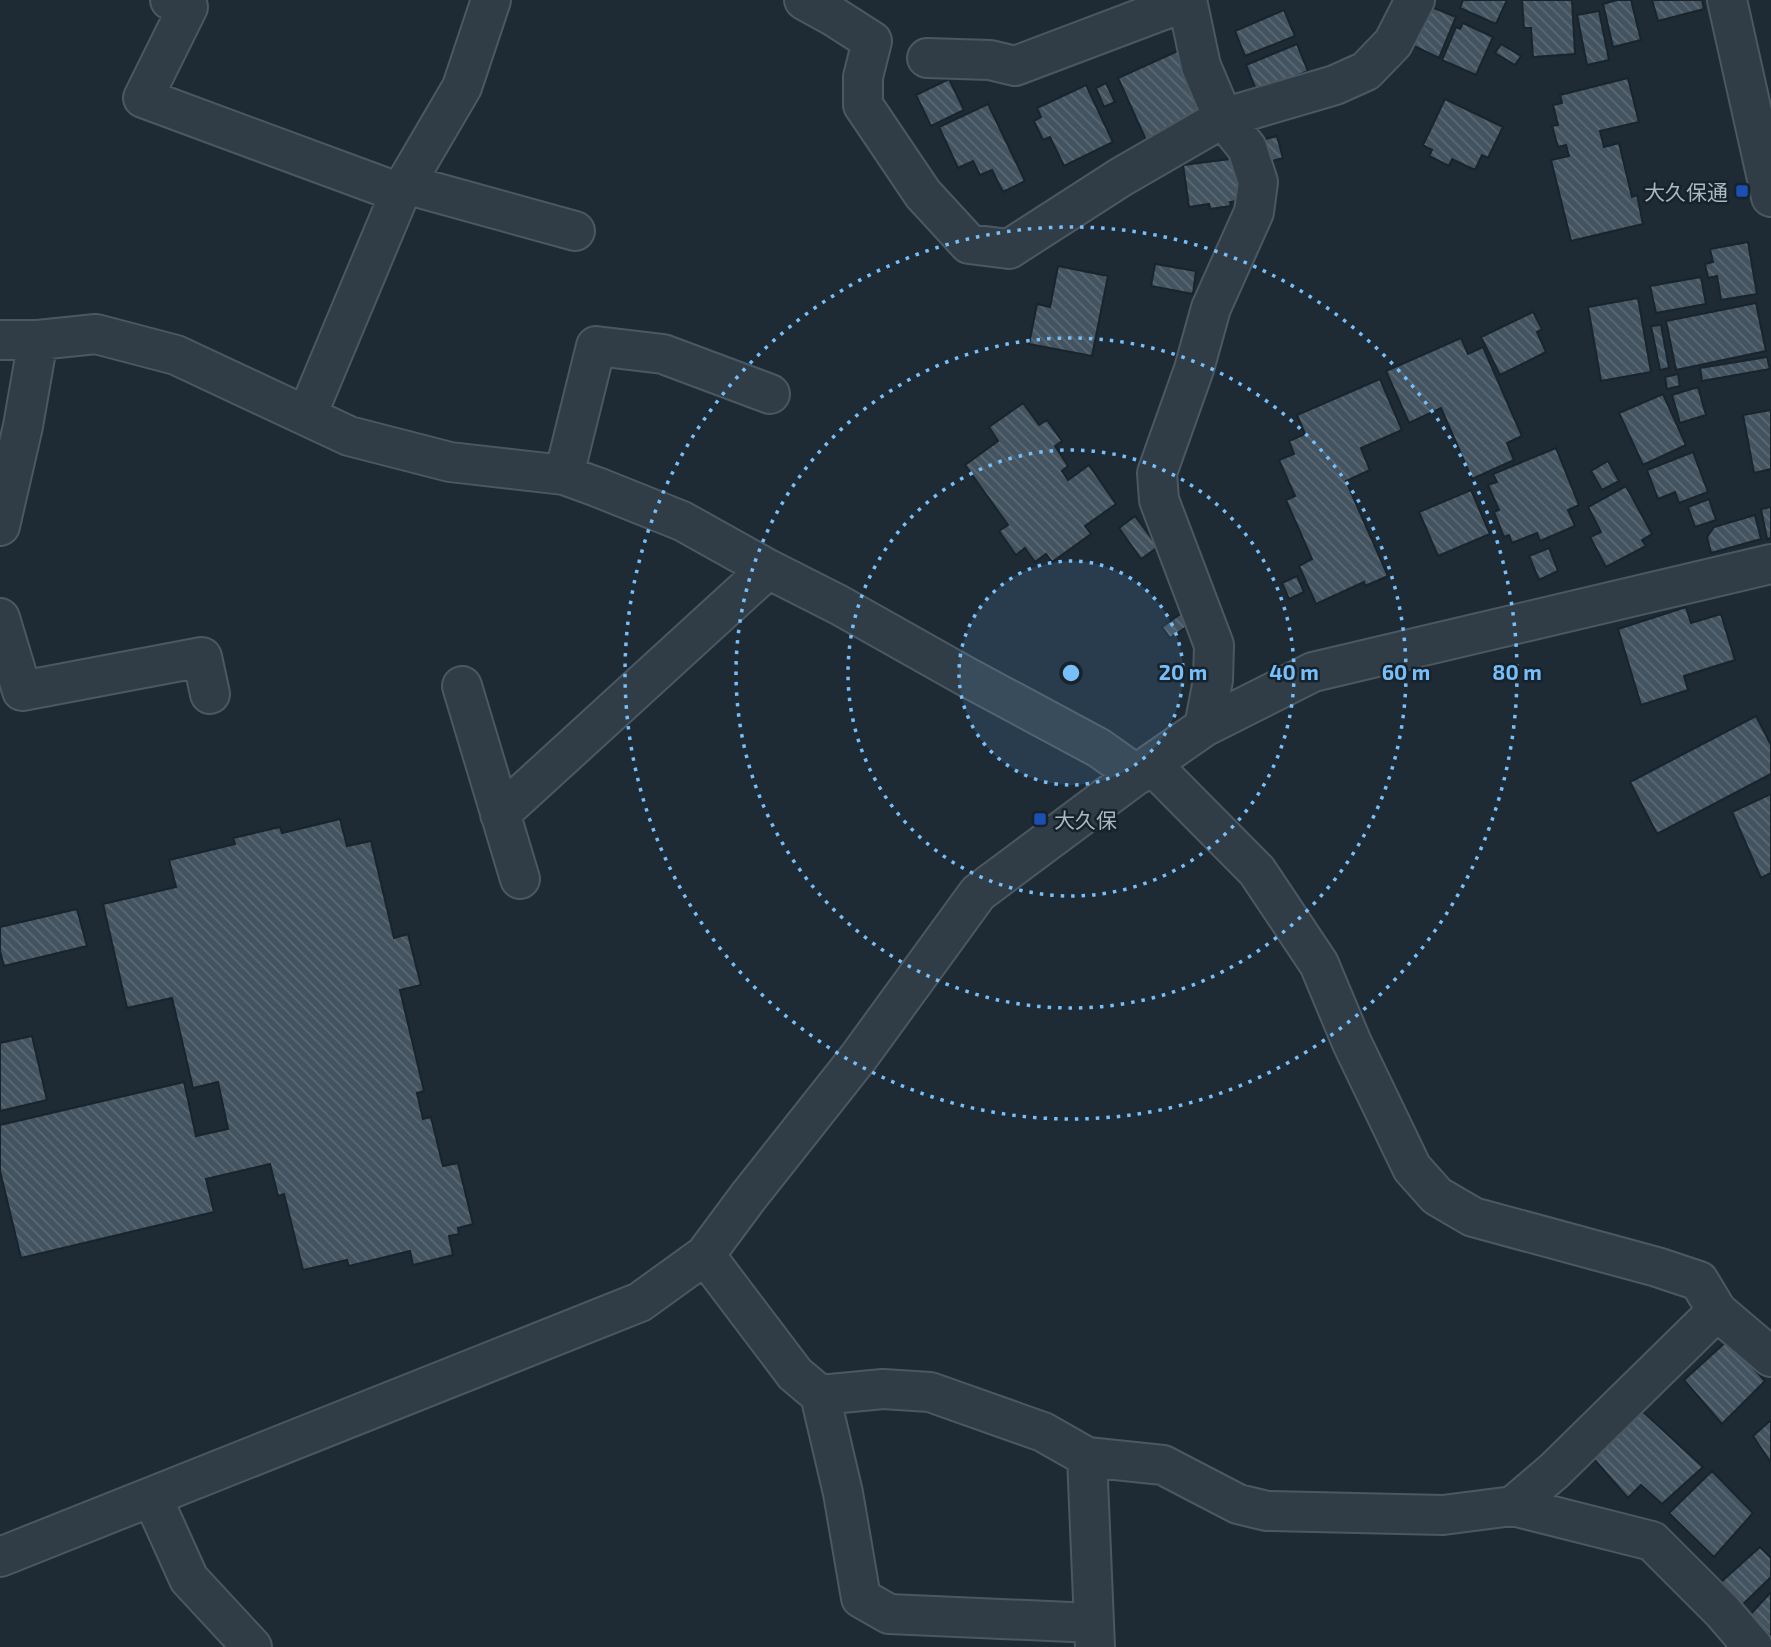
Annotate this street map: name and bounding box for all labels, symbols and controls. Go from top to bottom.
place label: 大久保通 [1644,179,1728,204]
marker: 大久保通 [1734,183,1750,199]
text: 20 m [1159,659,1207,684]
text: 40 m [1269,659,1319,684]
text: 60 m [1382,659,1430,684]
text: 80 m [1492,659,1542,684]
centre of rings [1059,661,1083,685]
place label: 大久保 [1054,807,1117,832]
marker: 大久保 [1032,811,1048,827]

